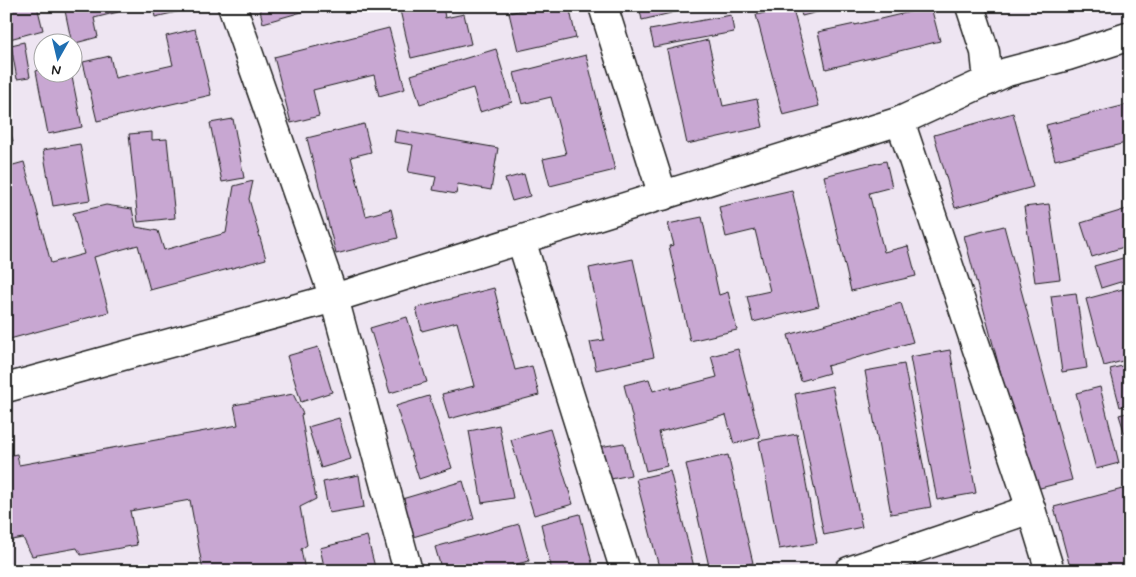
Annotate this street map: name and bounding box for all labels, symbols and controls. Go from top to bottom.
north arrow [32,32,82,82]
text: N [50,60,62,79]

